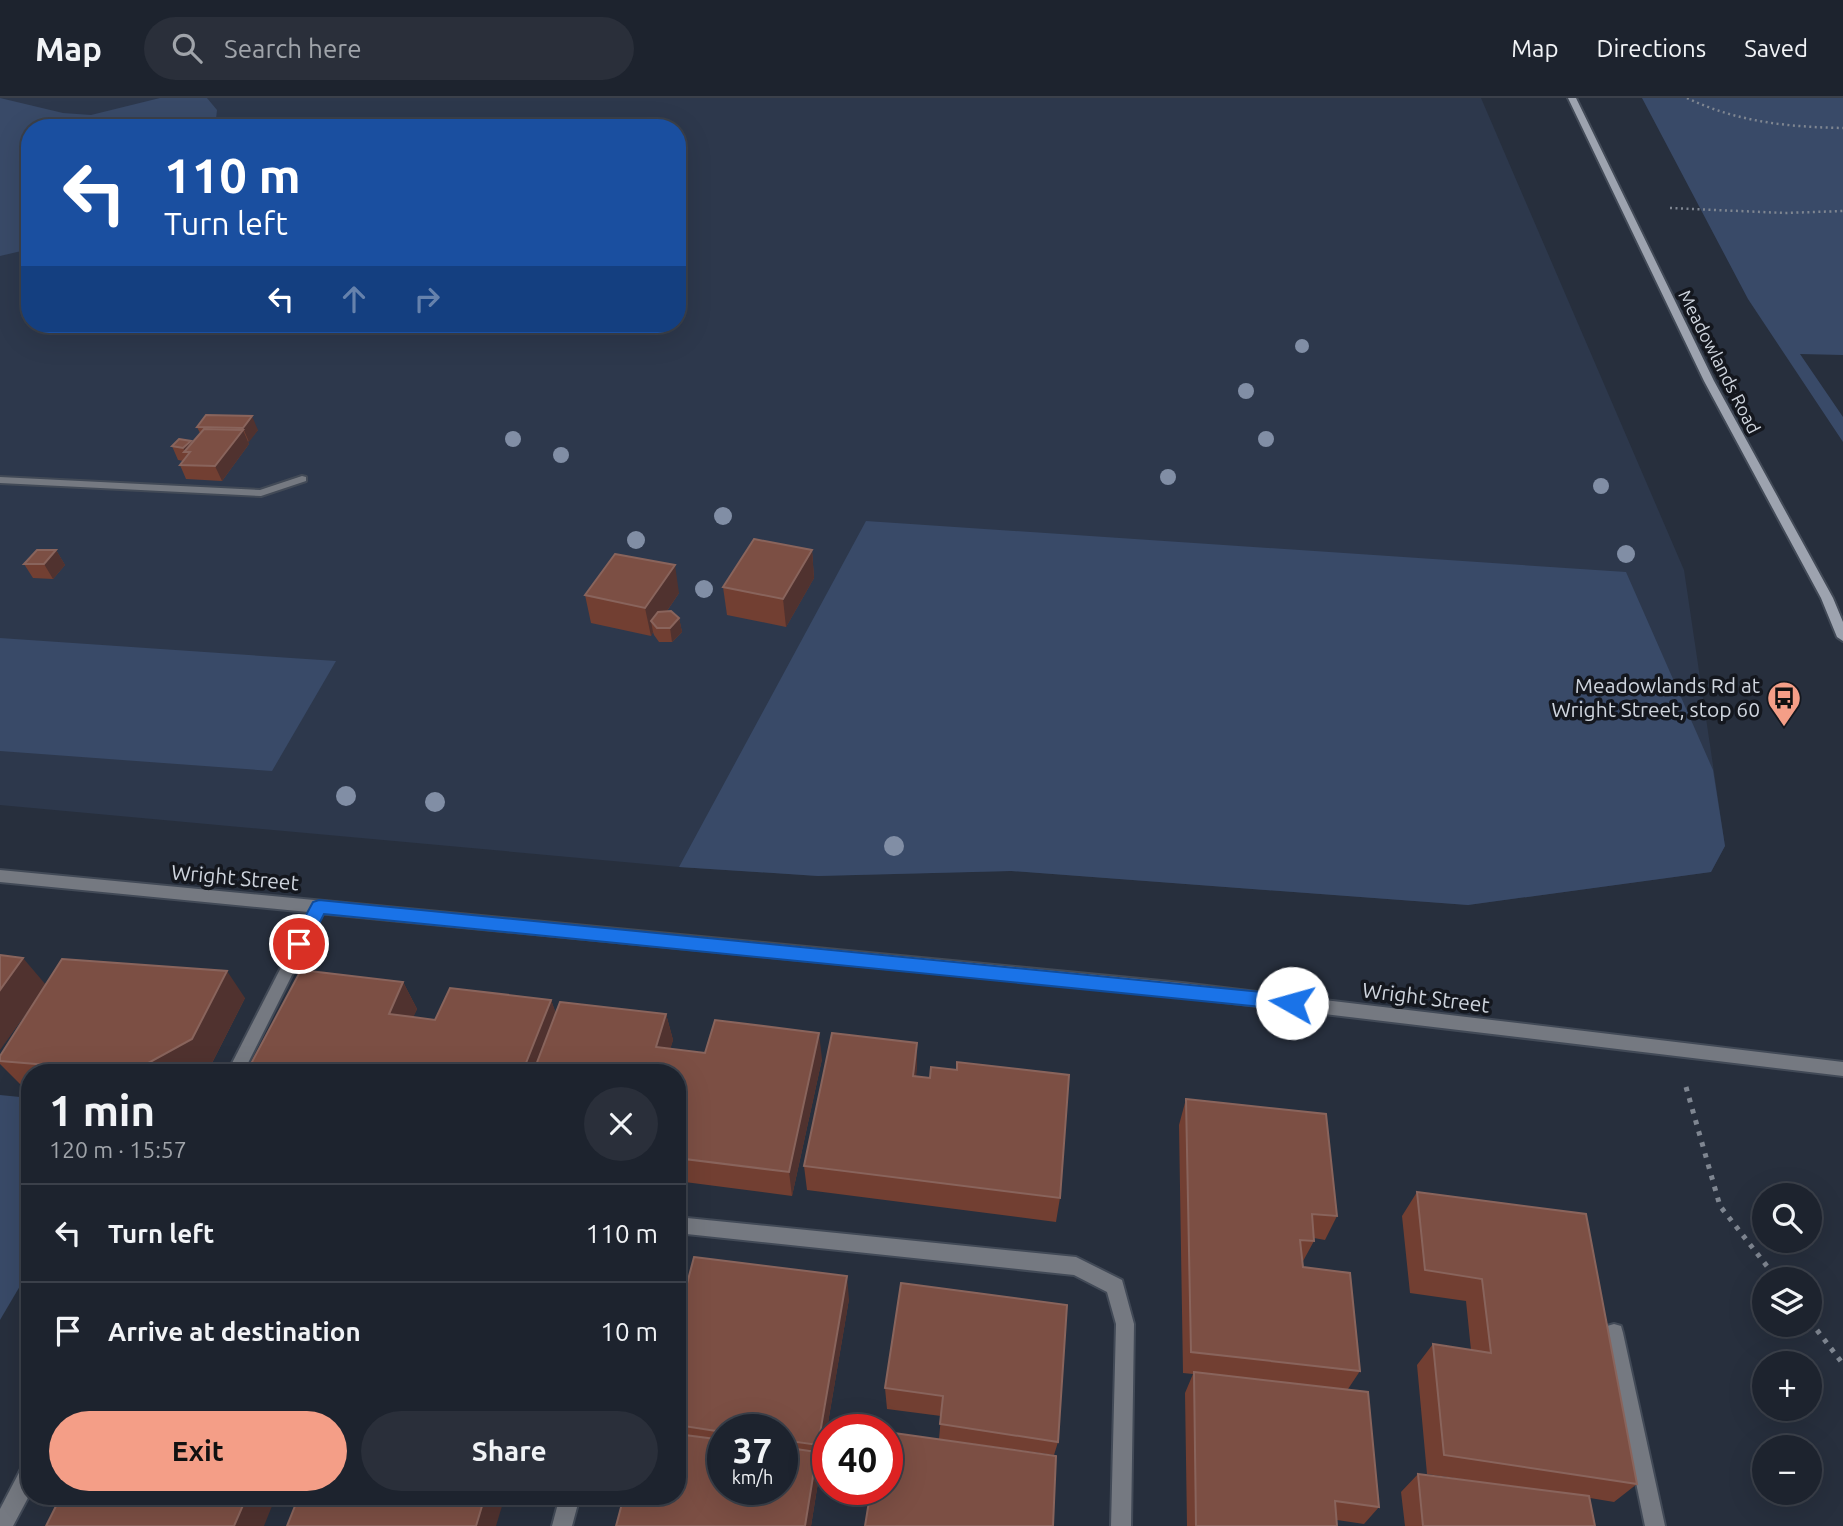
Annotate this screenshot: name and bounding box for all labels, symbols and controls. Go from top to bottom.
search box [144,17,634,80]
icon: search [168,29,206,67]
text: Map [35,30,102,67]
text: Search here [224,34,362,63]
text: Map [1511,35,1558,62]
text: Directions [1596,35,1706,62]
text: Saved [1744,35,1808,62]
icon: left [49,147,140,238]
text: 110 m [164,147,301,202]
text: Turn left [164,205,288,241]
icon: left [262,280,300,318]
icon: ahead [335,280,373,318]
icon: right [408,280,446,318]
street label: Meadowlands Road [1675,287,1765,437]
place label: Meadowlands Rd at Wright Street, stop 60 [1551,673,1760,721]
bus stop icon: Meadowlands Rd at Wright Street, stop 60 [1765,679,1803,728]
street label: Wright Street [170,859,300,895]
pin [269,914,329,974]
icon: arrive [280,925,318,963]
position arrow [1255,966,1329,1040]
street label: Wright Street [1361,977,1491,1017]
text: 1 min [49,1087,155,1134]
button: close [584,1087,658,1161]
text: 120 m · 15:57 [49,1137,187,1162]
map controls [1752,1183,1822,1505]
button: search [1752,1183,1822,1253]
icon: left [49,1214,87,1252]
text: Turn left [108,1219,214,1248]
text: 110 m [586,1219,658,1248]
button: layers [1752,1267,1822,1337]
icon: arrive [49,1312,87,1350]
text: Arrive at destination [108,1317,361,1346]
text: 10 m [600,1317,658,1346]
button: + [1752,1351,1822,1421]
button: Exit [49,1411,347,1491]
button: Share [361,1411,658,1491]
speed limit sign: 40 [812,1414,903,1505]
text: 37 [733,1430,772,1470]
button: − [1752,1435,1822,1505]
text: km/h [732,1467,773,1487]

